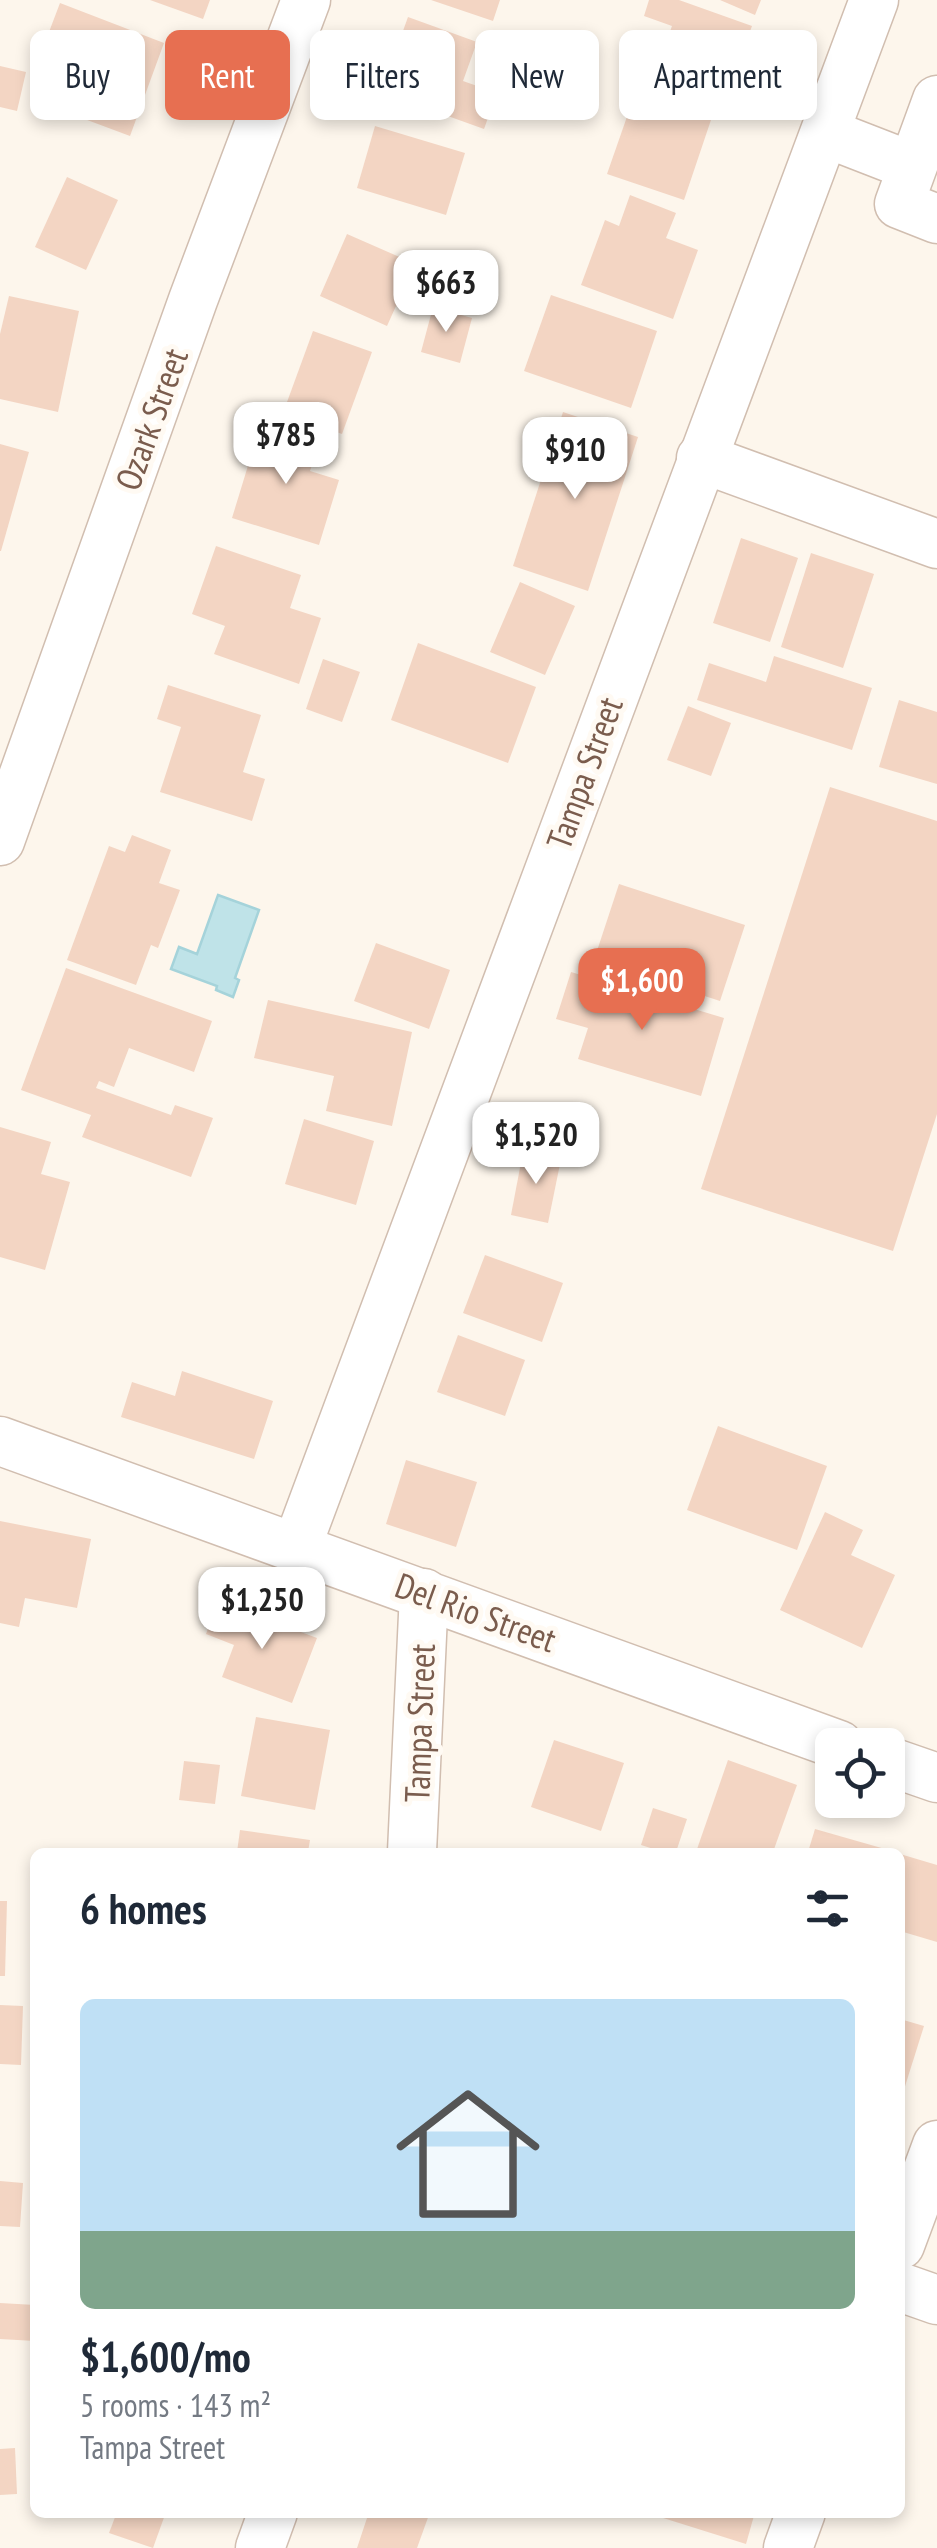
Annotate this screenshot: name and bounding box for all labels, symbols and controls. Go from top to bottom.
chip: Buy [30,30,145,120]
chip: Rent [165,30,290,120]
chip: Filters [310,30,455,120]
chip: New [475,30,599,120]
chip: Apartment [619,30,817,120]
pin: $663 [387,250,505,335]
text: $663 [415,261,477,303]
street label: Ozark Street [104,342,198,496]
pin: $785 [227,402,345,487]
text: $785 [255,413,317,455]
pin: $910 [516,417,634,502]
text: $910 [544,428,606,470]
street label: Tampa Street [535,690,633,855]
pin: $1,600 [561,948,723,1033]
text: $1,600 [600,959,684,1001]
pin: $1,520 [455,1102,617,1187]
text: $1,520 [494,1113,578,1155]
street label: Del Rio Street [389,1562,563,1662]
pin: $1,250 [181,1567,343,1652]
text: $1,250 [220,1578,304,1620]
street label: Tampa Street [393,1643,445,1803]
map controls [815,1728,905,1818]
button: locate [815,1728,905,1818]
text: 6 homes [80,1881,207,1936]
icon: filters [800,1881,855,1936]
icon: home [378,2064,558,2244]
text: $1,600/mo [80,2329,251,2384]
text: 5 rooms · 143 m² [80,2384,271,2426]
text: Tampa Street [80,2426,225,2468]

